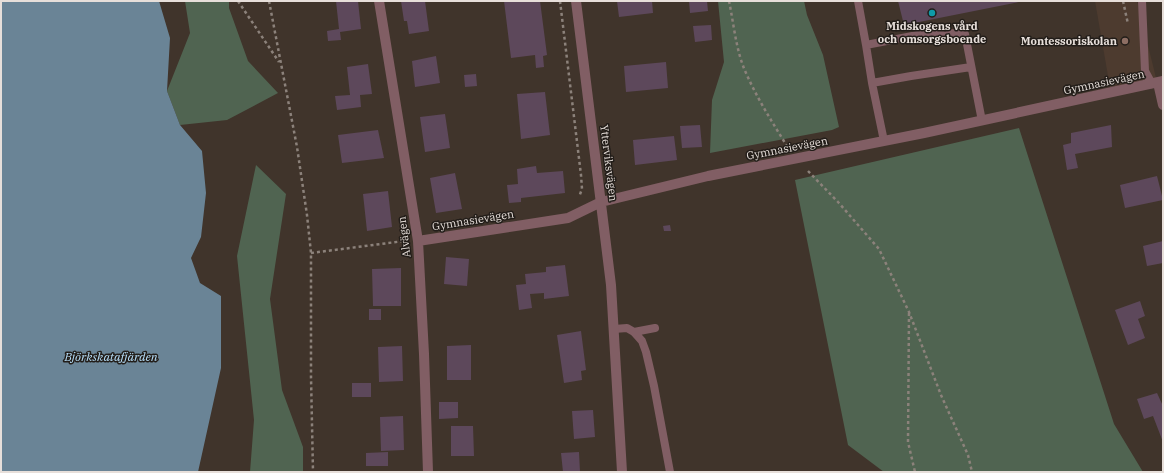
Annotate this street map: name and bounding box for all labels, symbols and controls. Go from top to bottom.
marker: Midskogens vård och omsorgsboende [927,8,937,18]
place label: Midskogens vård och omsorgsboende [878,19,986,46]
place label: Montessoriskolan [1021,34,1117,48]
marker: Montessoriskolan [1120,36,1130,46]
street label: Gymnasievägen [1062,67,1146,97]
street label: Ytterviksvägen [597,124,621,202]
street label: Gymnasievägen [745,133,829,163]
street label: Gymnasievägen [431,207,515,233]
street label: Alvägen [395,216,413,258]
water label: Björkskatafjärden [63,349,158,364]

